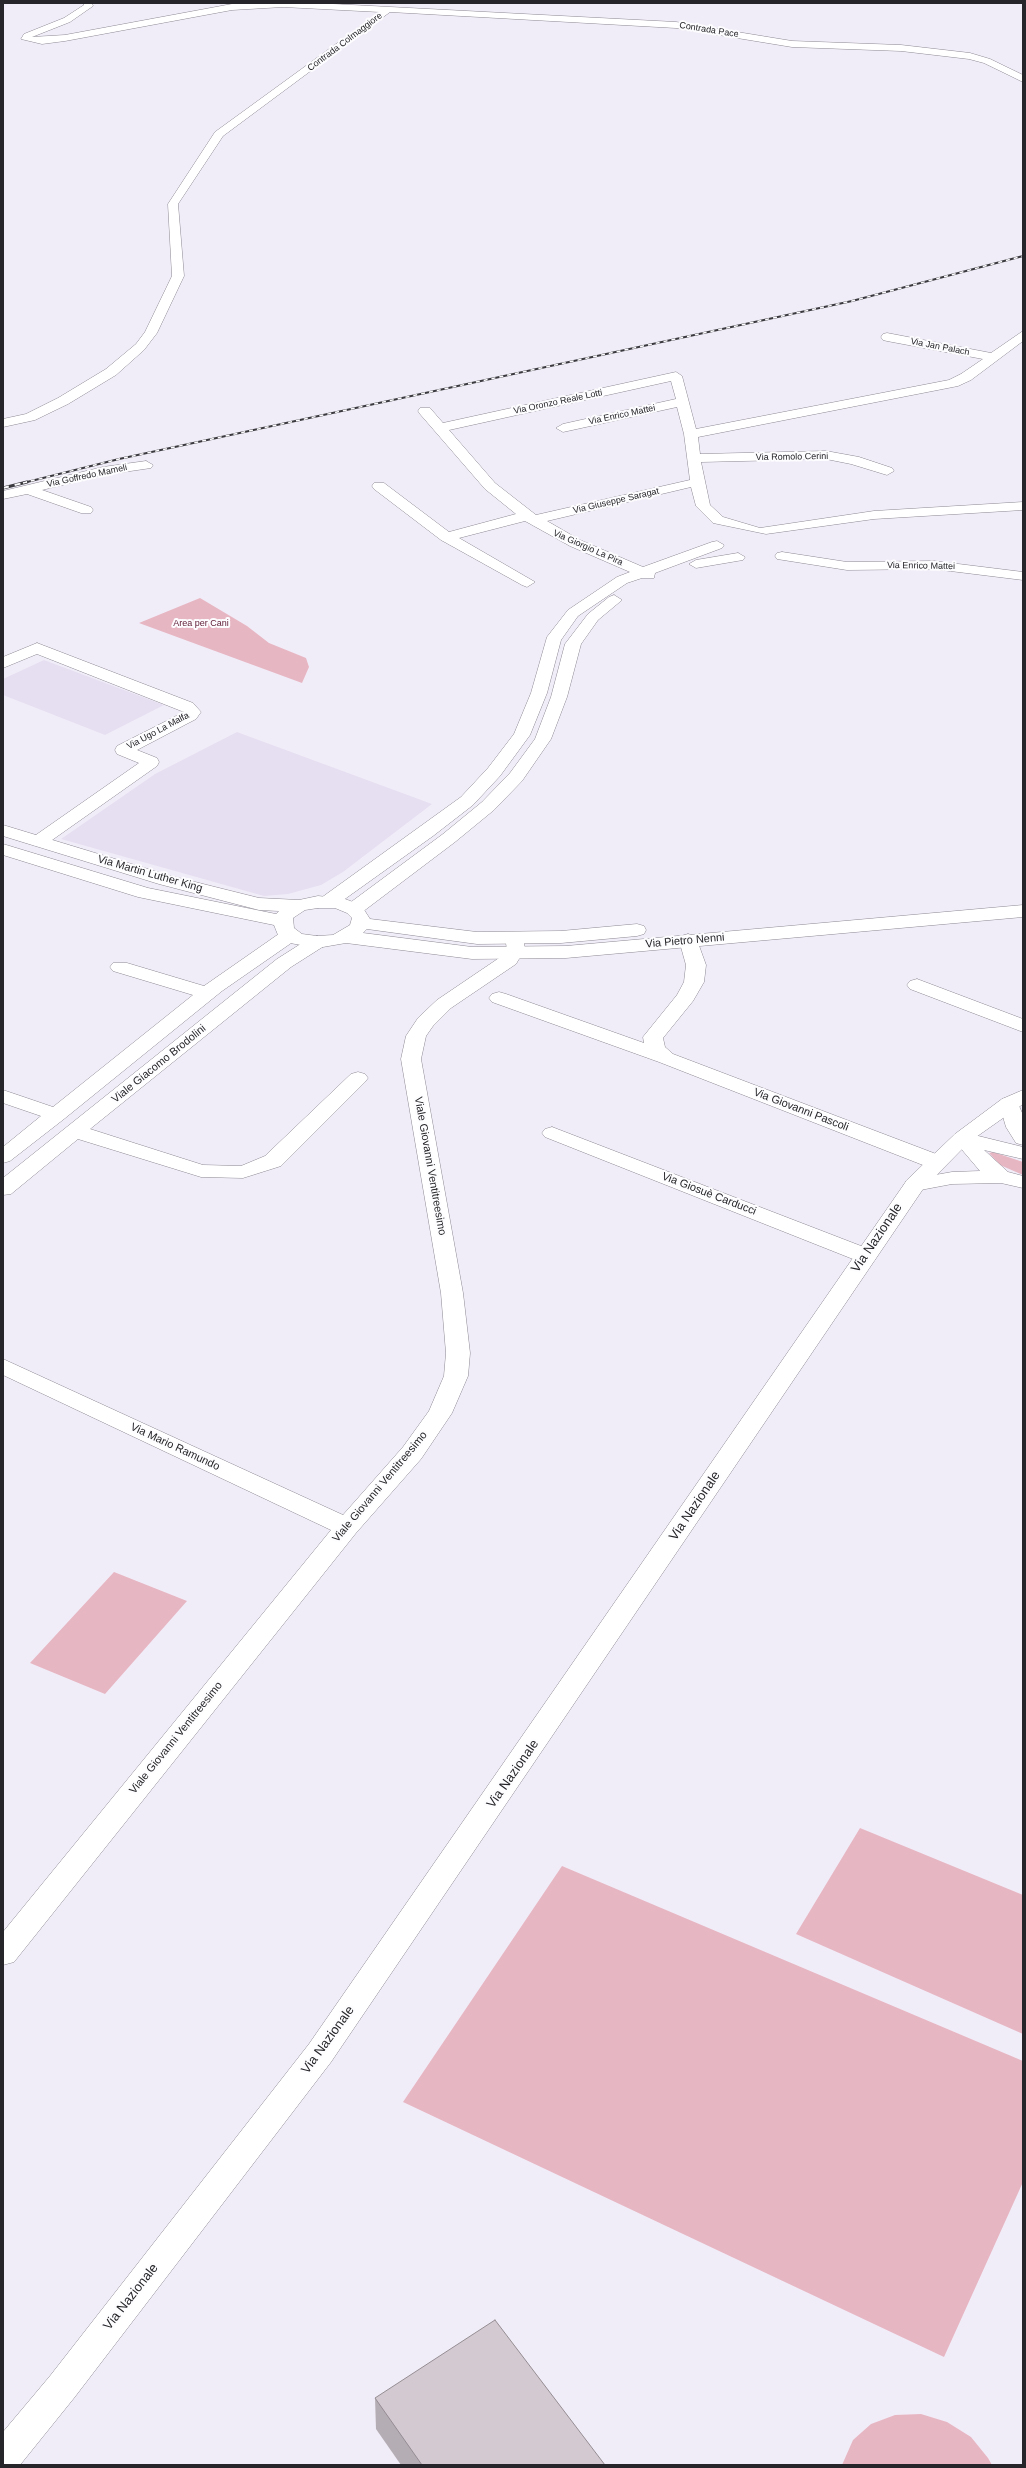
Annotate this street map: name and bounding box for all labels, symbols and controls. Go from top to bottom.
street label: Contrada Colmaggiore [306,10,384,74]
street label: Contrada Pace [679,20,739,40]
street label: Via Jan Palach [910,336,970,358]
street label: Via Oronzo Reale Lotti [513,387,603,417]
street label: Via Enrico Mattei [588,403,656,427]
street label: Via Romolo Cerini [756,451,828,463]
street label: Via Goffredo Mameli [46,462,128,490]
street label: Via Giuseppe Saragat [572,486,660,516]
street label: Via Giorgio La Pira [551,528,625,568]
street label: Via Enrico Mattei [887,560,955,572]
park label: Area per Cani [173,619,229,629]
street label: Via Ugo La Malfa [125,710,191,752]
street label: Via Martin Luther King [96,853,204,895]
street label: Via Pietro Nenni [645,931,725,951]
street label: Viale Giacomo Brodolini [109,1022,209,1106]
street label: Via Giovanni Pascoli [752,1086,850,1134]
street label: Viale Giovanni Ventitreesimo [411,1096,449,1236]
street label: Via Giosuè Carducci [660,1170,758,1218]
street label: Via Nazionale [848,1200,906,1276]
street label: Via Mario Ramundo [128,1421,222,1473]
street label: Viale Giovanni Ventitreesimo [330,1429,430,1545]
street label: Via Nazionale [666,1468,724,1544]
street label: Viale Giovanni Ventitreesimo [127,1679,225,1797]
street label: Via Nazionale [484,1737,542,1811]
street label: Via Nazionale [298,2003,358,2077]
street label: Via Nazionale [100,2261,162,2333]

